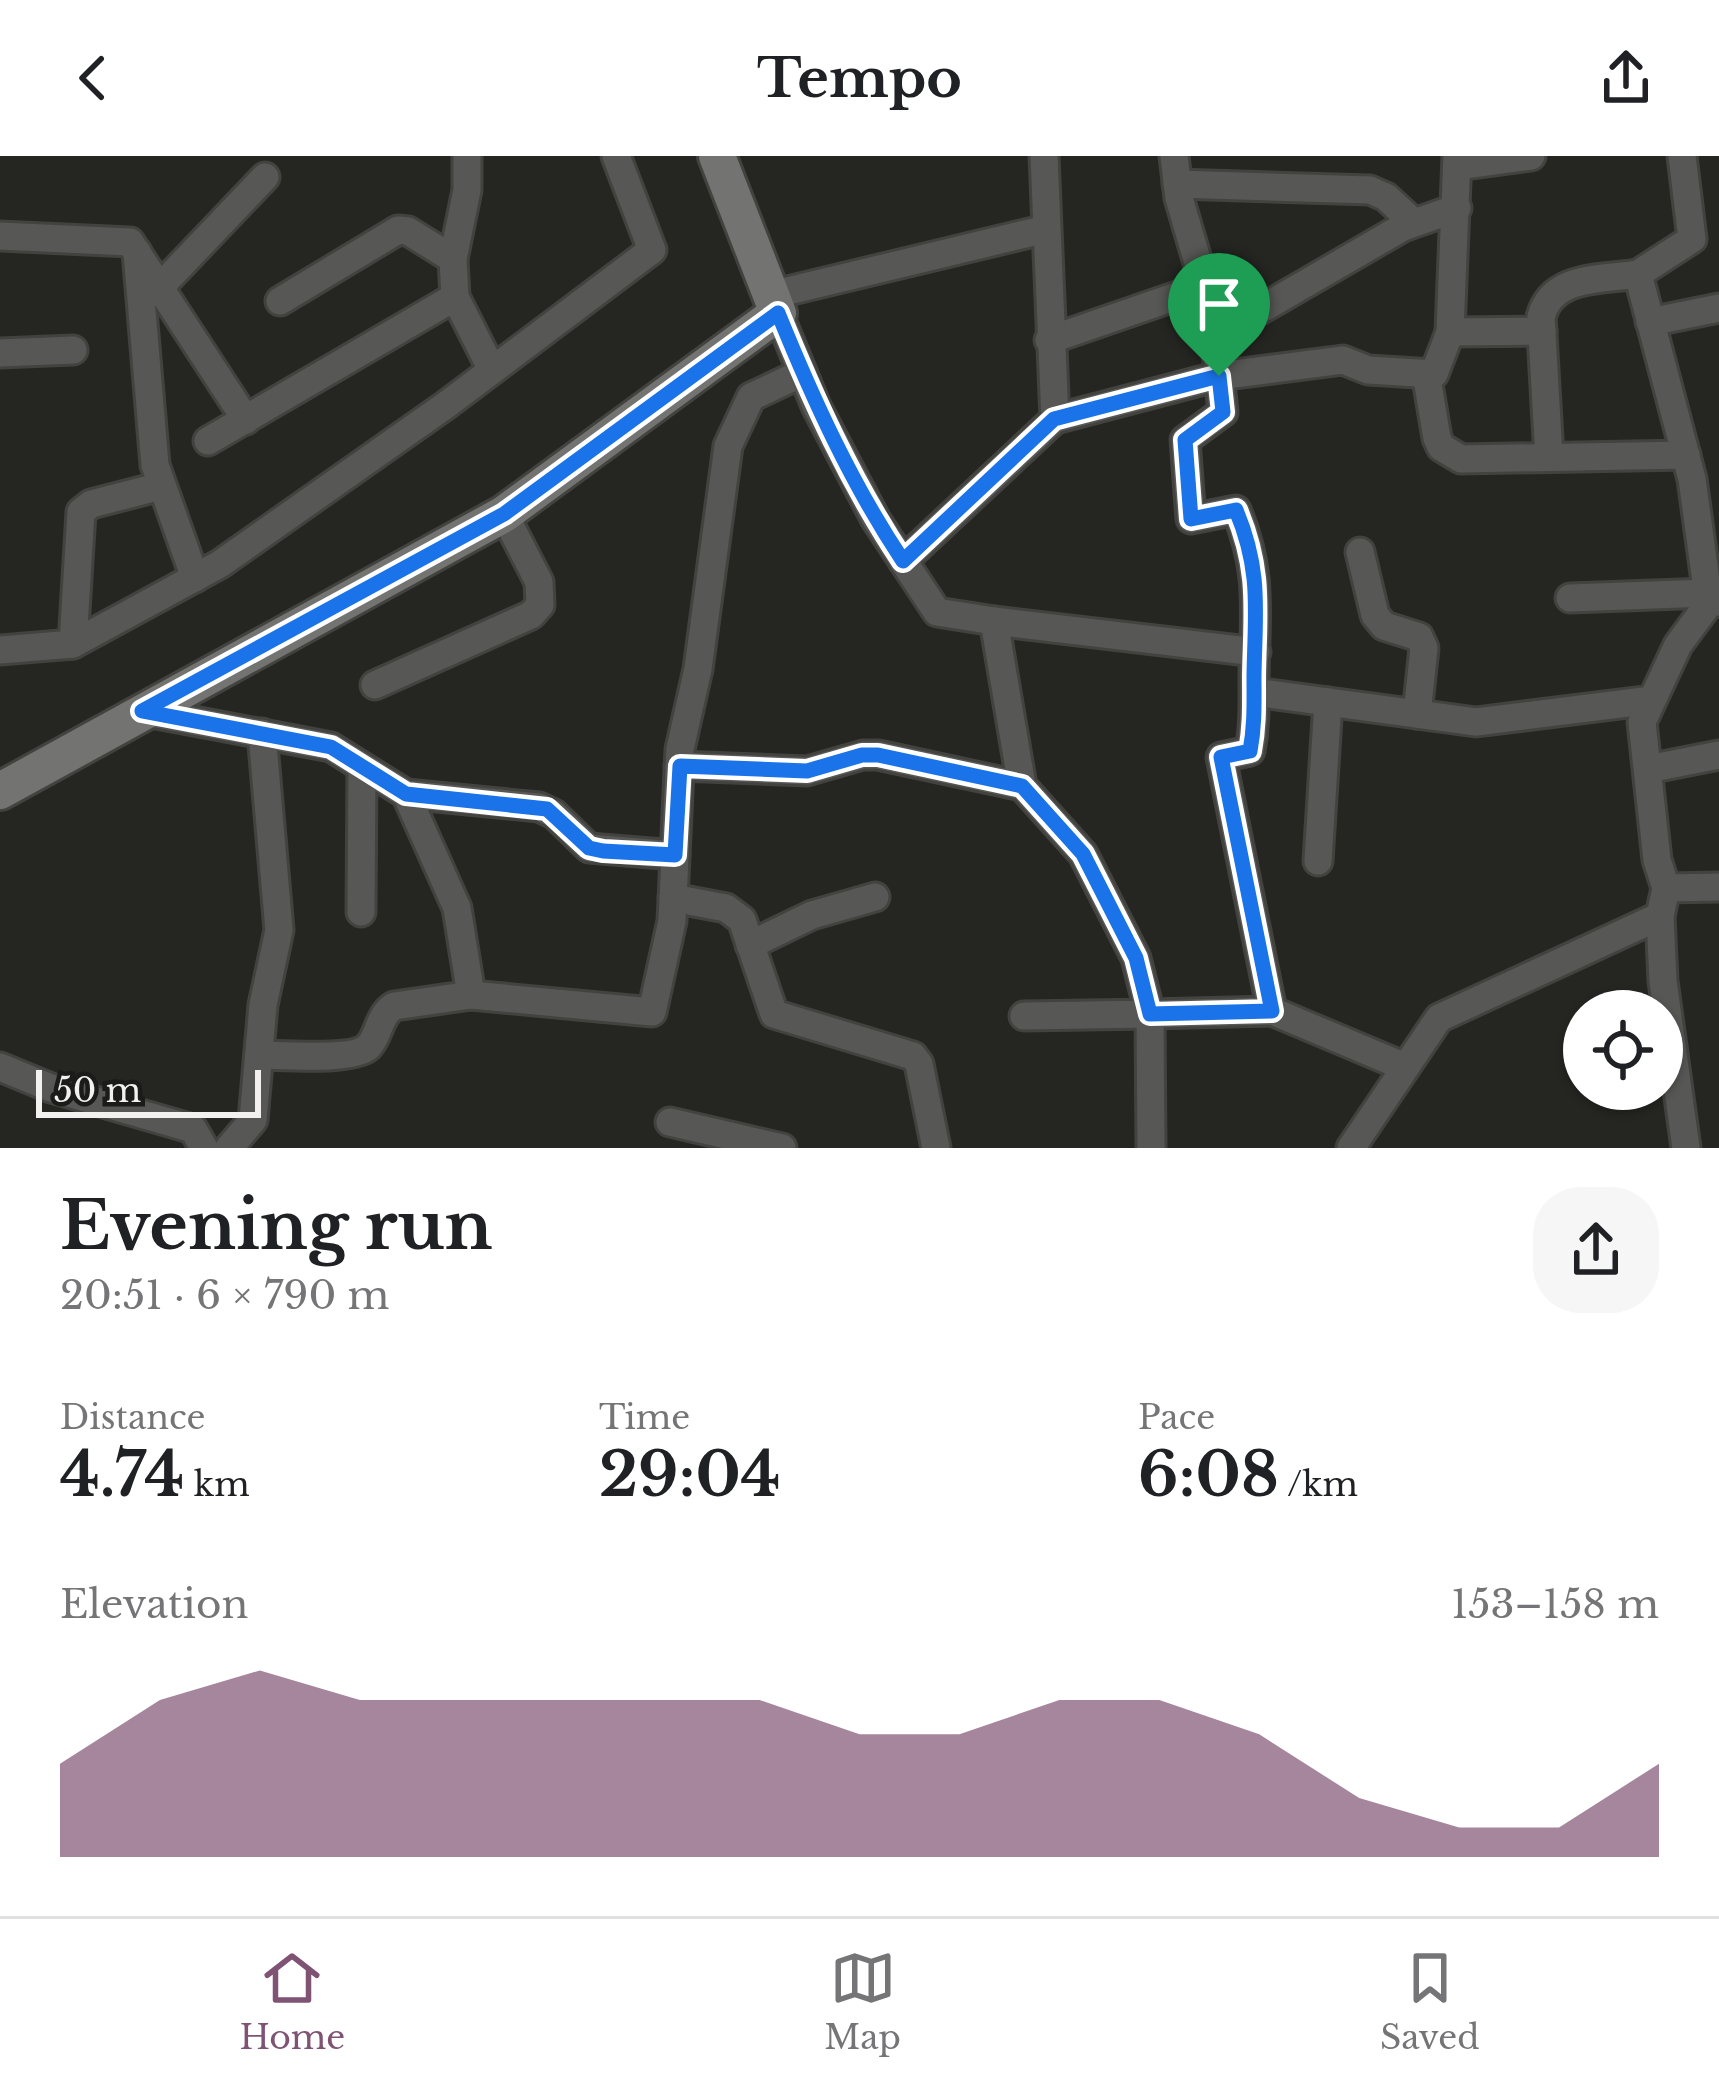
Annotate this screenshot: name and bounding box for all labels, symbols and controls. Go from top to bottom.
icon: back [60,45,126,111]
text: Tempo [757,45,962,112]
icon: share [1593,45,1659,111]
pin [1168,253,1270,376]
icon: arrive [1186,271,1252,337]
map controls [1563,990,1683,1110]
button: locate [1563,990,1683,1110]
scale bar [36,1064,261,1117]
text: 50 m [54,1070,141,1111]
text: Evening run [60,1185,493,1267]
button: share [1533,1187,1659,1313]
text: 20:51 · 6 × 790 m [60,1271,389,1320]
text: Distance [60,1397,206,1438]
text: Time [599,1397,690,1438]
text: Pace [1138,1397,1215,1438]
text: 4.74 [60,1438,184,1512]
text: 29:04 [599,1438,781,1512]
text: 6:08 [1138,1438,1279,1512]
text: km [184,1464,250,1505]
text: /km [1279,1464,1358,1505]
text: Elevation [60,1580,248,1629]
text: 153–158 m [1451,1580,1659,1629]
tab: Home [240,1945,345,2058]
tab: Map [824,1945,901,2058]
tab: Saved [1380,1945,1479,2058]

